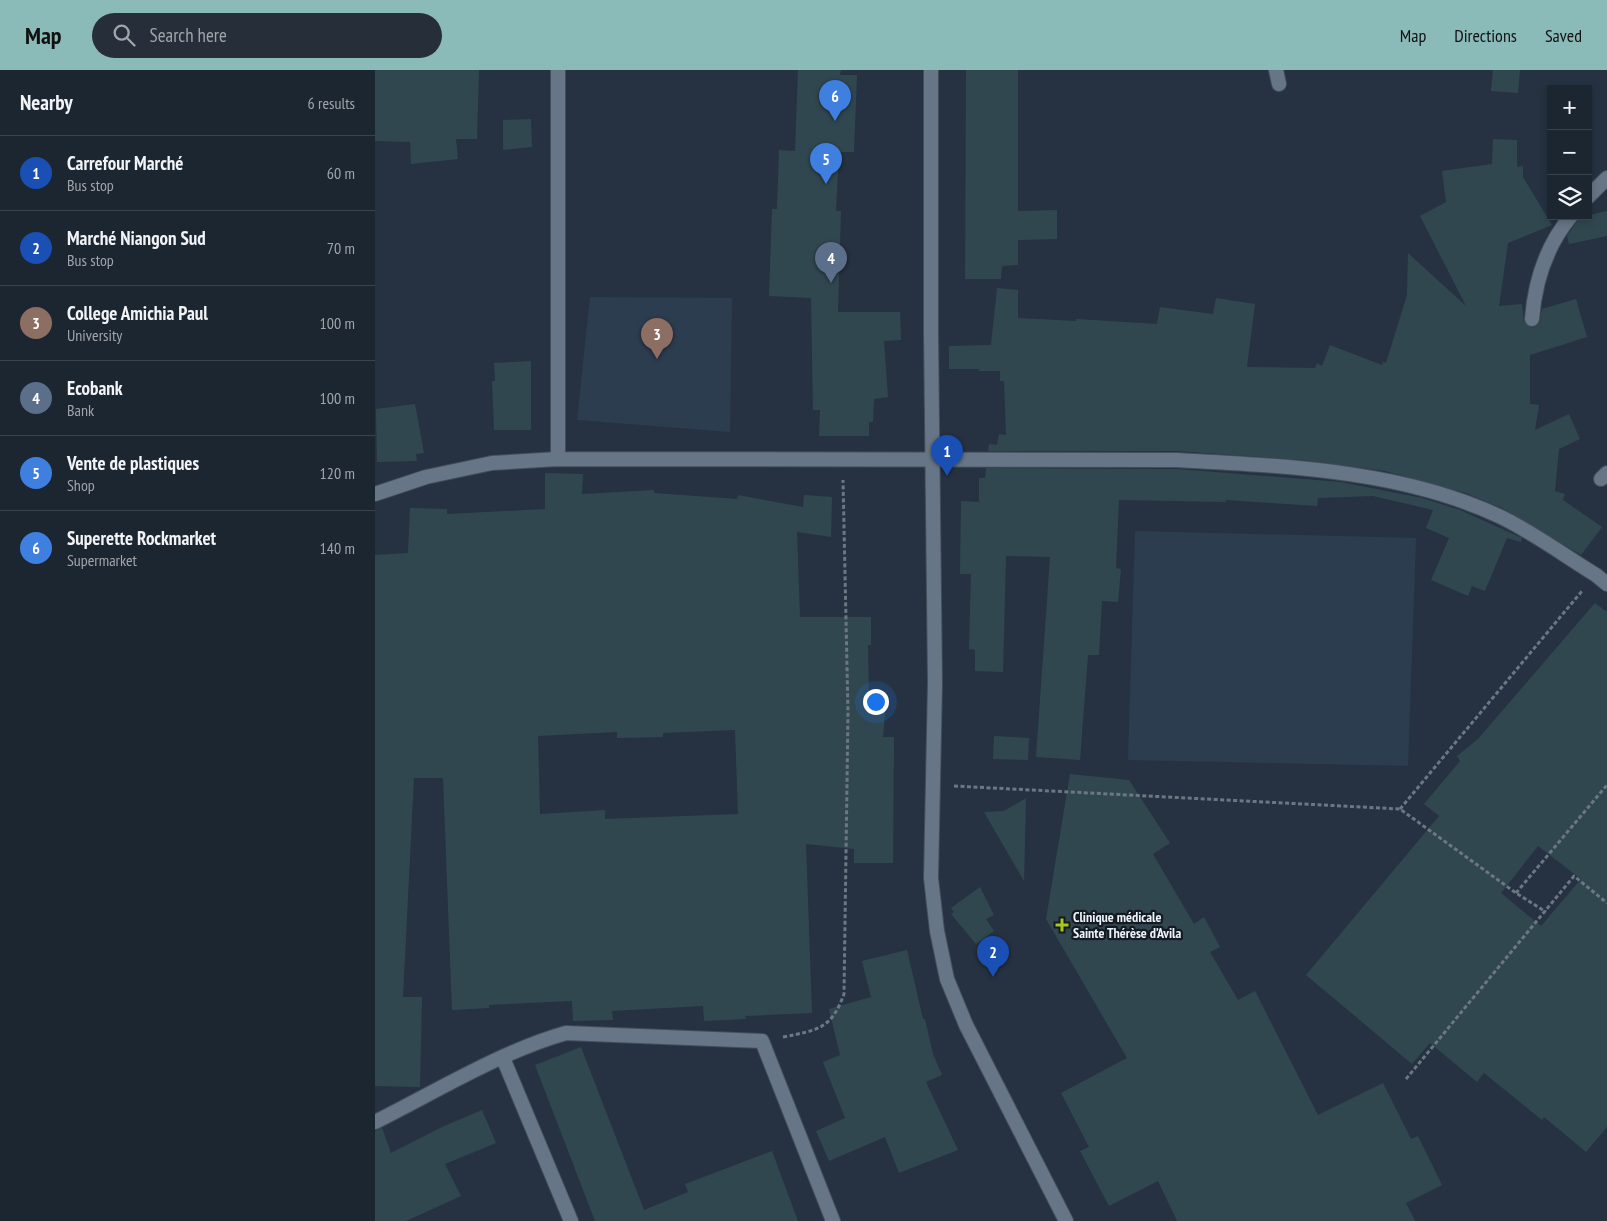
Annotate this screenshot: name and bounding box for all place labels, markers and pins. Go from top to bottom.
pin: 6 [819,80,851,121]
pin: 5 [810,143,842,184]
pin: 4 [815,242,847,283]
pin: 3 [641,318,673,359]
pin: 1 [931,435,963,476]
place label: Clinique médicale Sainte Thérèse d’Avila [1073,908,1181,942]
marker: Clinique médicale Sainte Thérèse d’Avila [1055,918,1069,932]
pin: 2 [977,936,1009,977]

